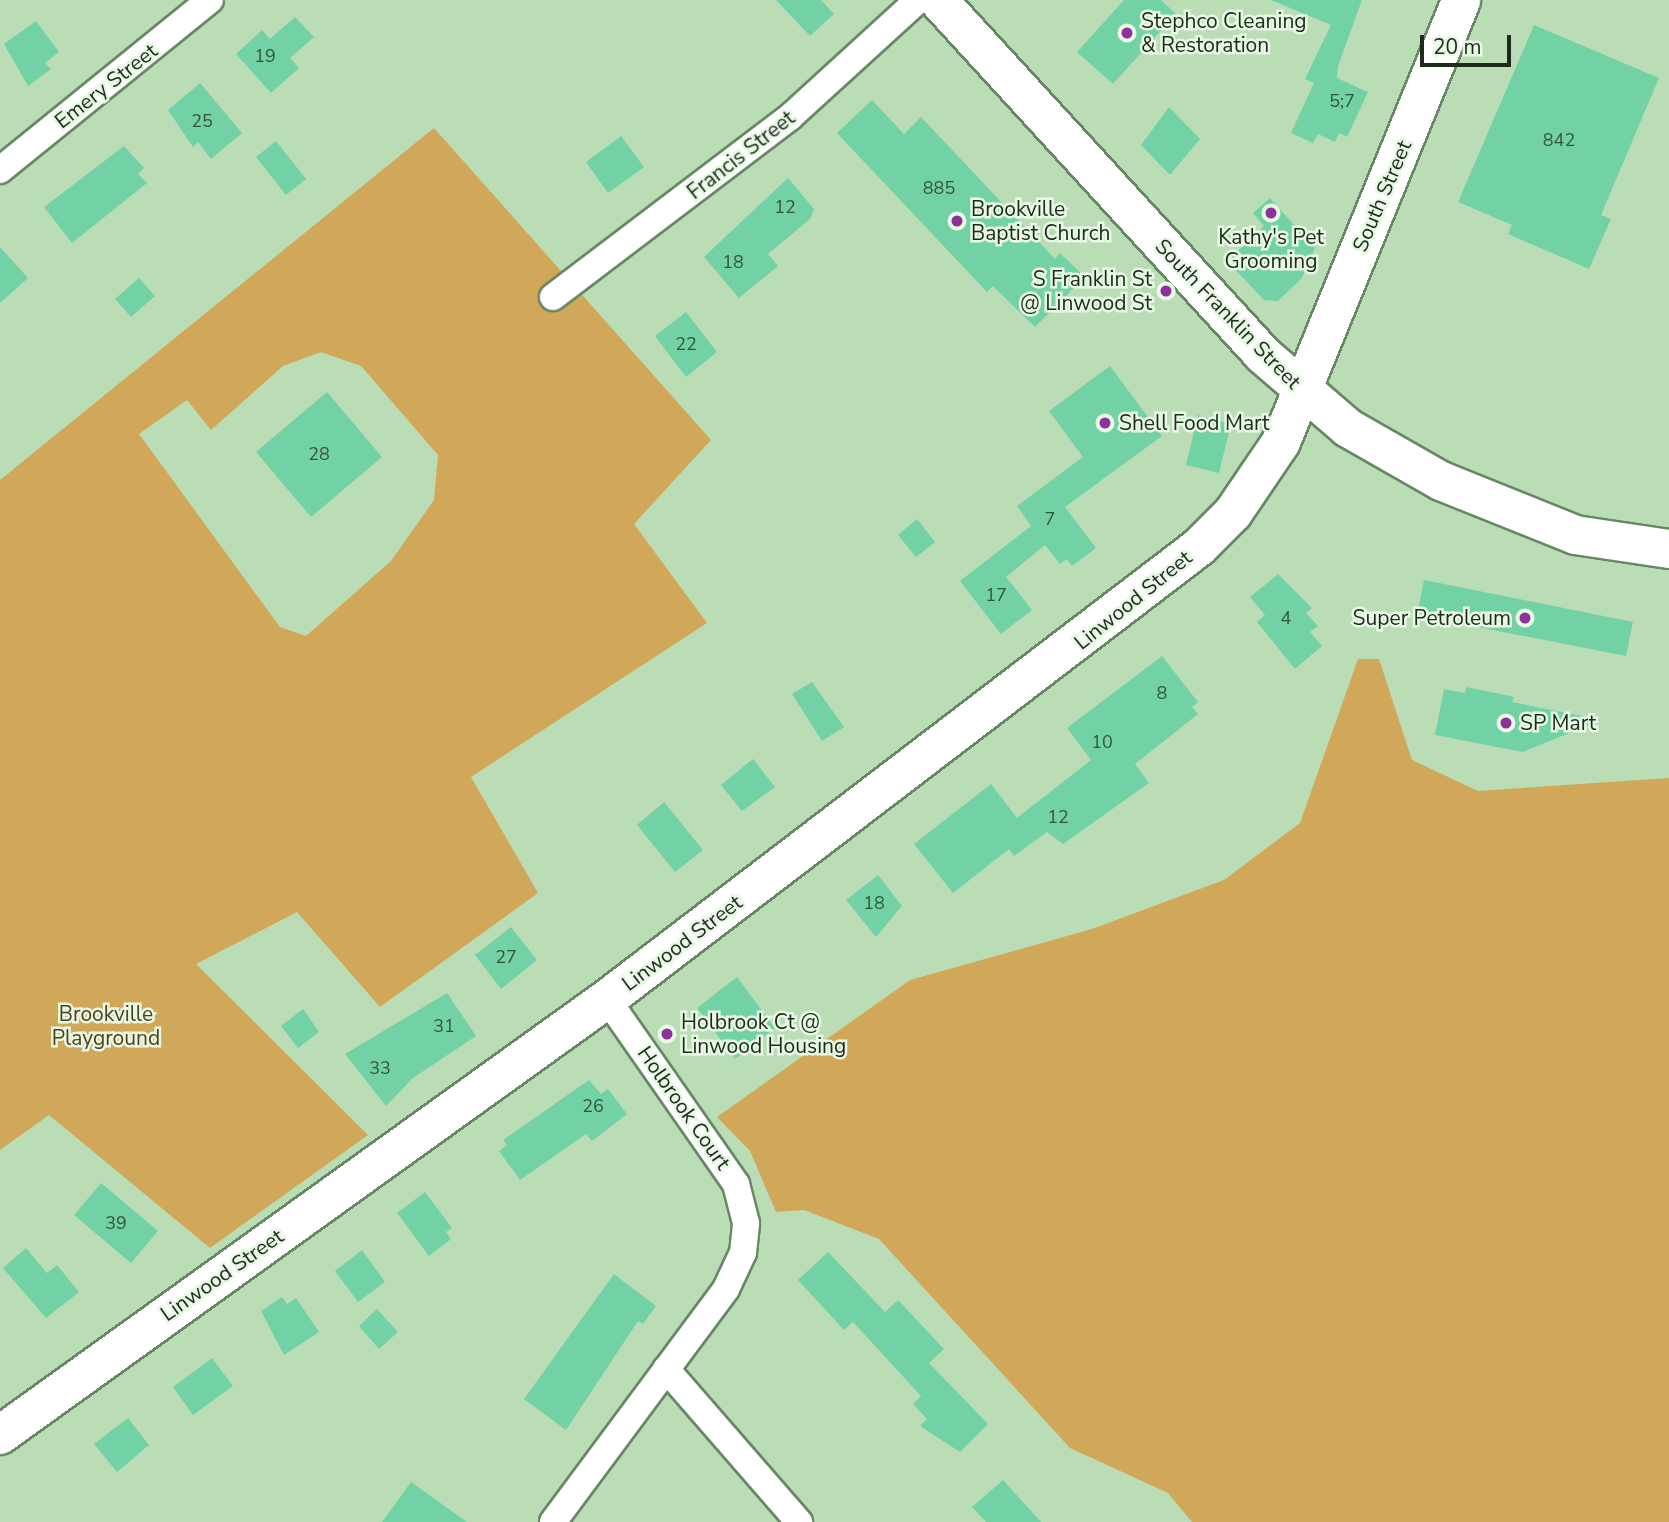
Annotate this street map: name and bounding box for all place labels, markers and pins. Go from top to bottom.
place label: Stephco Cleaning & Restoration [1141,8,1307,58]
marker: Stephco Cleaning & Restoration [1119,25,1135,41]
place label: Brookville Baptist Church [971,196,1110,246]
marker: Kathy's Pet Grooming [1263,205,1279,221]
marker: Brookville Baptist Church [949,213,965,229]
place label: Kathy's Pet Grooming [1218,224,1324,274]
place label: S Franklin St @ Linwood St [1020,266,1152,316]
marker: S Franklin St @ Linwood St [1158,283,1174,299]
place label: Shell Food Mart [1119,410,1269,436]
marker: Shell Food Mart [1097,415,1113,431]
place label: Super Petroleum [1353,605,1511,631]
marker: Super Petroleum [1517,610,1533,626]
place label: SP Mart [1520,710,1596,736]
marker: SP Mart [1498,715,1514,731]
place label: Holbrook Ct @ Linwood Housing [681,1009,846,1059]
marker: Holbrook Ct @ Linwood Housing [659,1026,675,1042]

